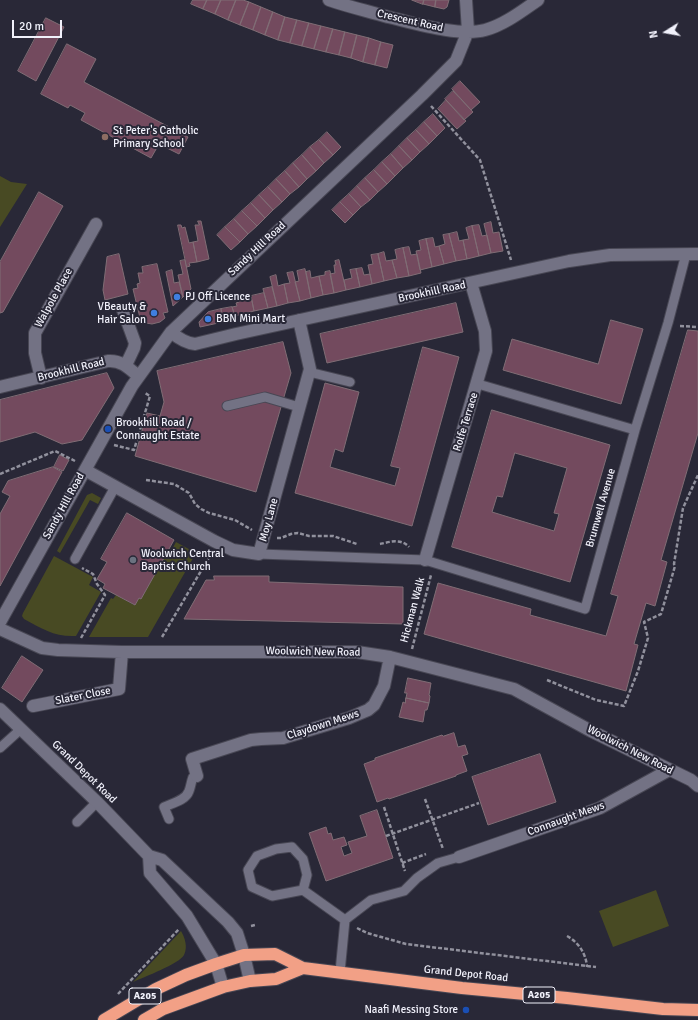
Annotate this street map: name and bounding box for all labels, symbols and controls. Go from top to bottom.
street label: Crescent Road [376,7,444,35]
scale bar [14,12,64,38]
north arrow [646,12,686,52]
text: 20 m [19,19,44,34]
text: N [647,29,661,39]
place label: St Peter's Catholic Primary School [113,124,199,150]
marker: St Peter's Catholic Primary School [100,132,110,142]
street label: Sandy Hill Road [226,219,288,279]
street label: Walpole Place [32,266,76,330]
street label: Brookhill Road [397,278,467,306]
place label: PJ Off Licence [185,290,250,304]
marker: PJ Off Licence [172,292,182,302]
place label: VBeauty & Hair Salon [97,300,146,326]
marker: VBeauty & Hair Salon [149,308,159,318]
place label: BBN Mini Mart [216,312,285,326]
marker: BBN Mini Mart [203,314,213,324]
street label: Brookhill Road [36,355,106,385]
street label: Rolfe Terrace [451,391,481,453]
place label: Brookhill Road / Connaught Estate [116,416,200,442]
marker: Brookhill Road / Connaught Estate [103,424,113,434]
street label: Brumwell Avenue [583,467,619,549]
street label: Sandy Hill Road [40,471,88,541]
street label: Moy Lane [257,497,281,543]
place label: Woolwich Central Baptist Church [141,547,224,573]
marker: Woolwich Central Baptist Church [128,555,138,565]
street label: Hickman Walk [398,576,428,644]
street label: Woolwich New Road [265,645,361,659]
street label: Slater Close [54,684,112,708]
street label: Claydown Mews [285,707,361,743]
street label: Woolwich New Road [585,723,675,777]
street label: Grand Depot Road [49,738,119,806]
street label: Connaught Mews [526,799,606,839]
street label: Grand Depot Road [423,963,509,985]
road number: A205 [523,987,555,1003]
road number: A205 [129,988,161,1004]
place label: Naafi Messing Store [364,1003,458,1017]
marker: Naafi Messing Store [461,1005,471,1015]

